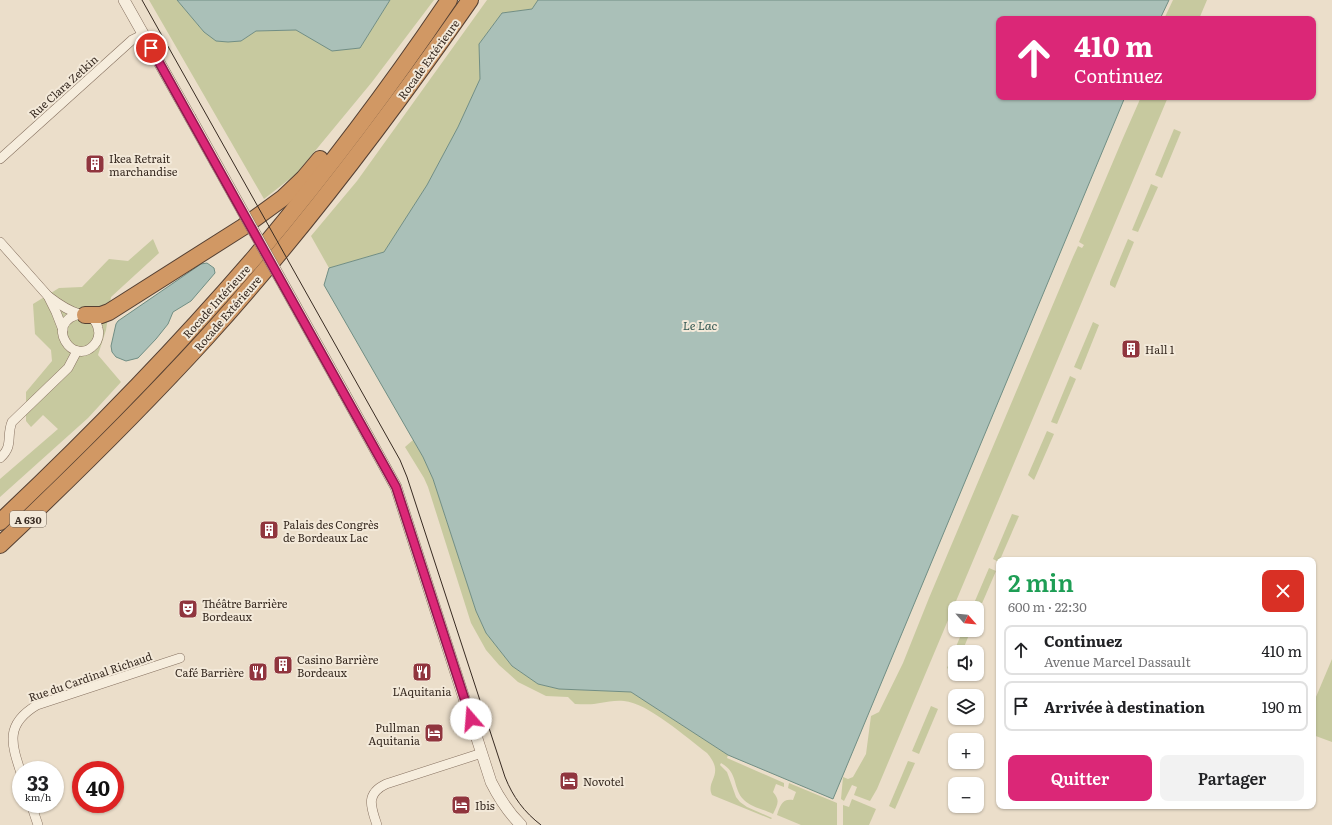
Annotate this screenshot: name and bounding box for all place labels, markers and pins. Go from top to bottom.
pin [134,31,168,65]
place label: Ikea Retrait marchandise [109,150,178,179]
building icon: Ikea Retrait marchandise [84,153,106,175]
building icon: Hall 1 [1120,338,1142,360]
place label: Hall 1 [1145,341,1175,357]
place label: Palais des Congrès de Bordeaux Lac [283,516,378,545]
building icon: Palais des Congrès de Bordeaux Lac [258,519,280,541]
place label: Théâtre Barrière Bordeaux [202,595,288,624]
theatre icon: Théâtre Barrière Bordeaux [177,598,199,620]
place label: Casino Barrière Bordeaux [297,651,379,680]
building icon: Casino Barrière Bordeaux [272,654,294,676]
restaurant icon: Café Barrière [247,661,269,683]
restaurant icon: L'Aquitania [411,661,433,683]
place label: Café Barrière [175,664,244,680]
place label: L'Aquitania [393,683,451,699]
place label: Pullman Aquitania [368,719,420,748]
hotel icon: Pullman Aquitania [423,722,445,744]
hotel icon: Novotel [558,770,580,792]
place label: Novotel [583,773,624,789]
hotel icon: Ibis [450,794,472,816]
place label: Ibis [475,797,495,813]

